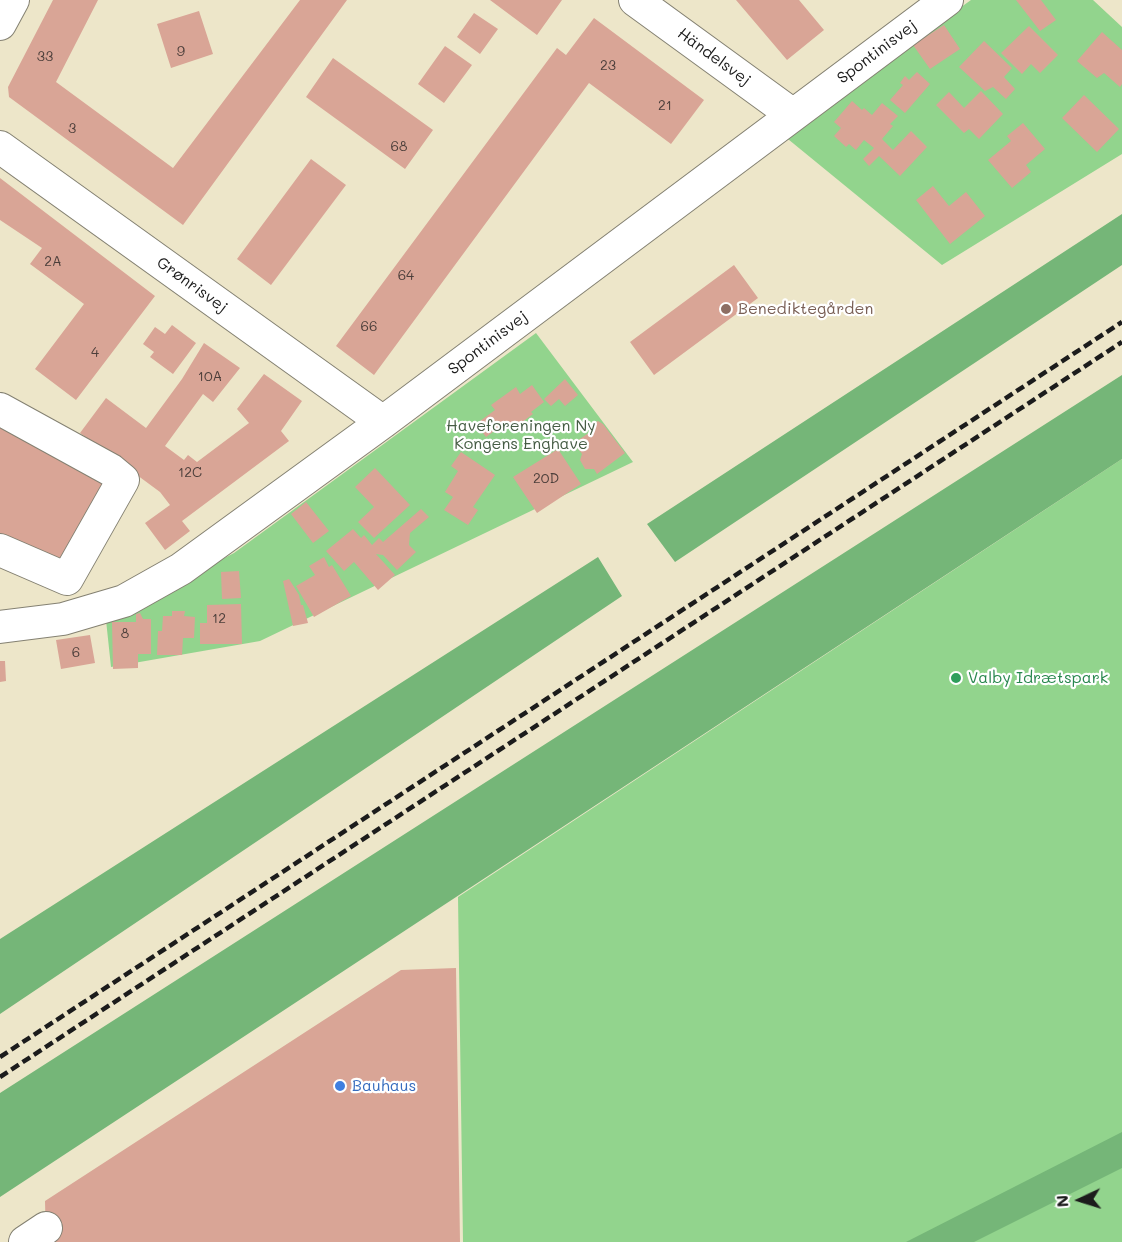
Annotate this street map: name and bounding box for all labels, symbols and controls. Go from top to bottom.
street label: Spontinisvej [834,16,920,88]
street label: Händelsvej [674,24,754,90]
house number: 9 [177,44,185,60]
house number: 33 [37,49,53,65]
house number: 23 [600,58,616,74]
house number: 21 [658,98,672,114]
house number: 3 [68,121,76,137]
house number: 68 [391,139,407,155]
street label: Grønrisvej [153,253,231,317]
house number: 2A [44,254,62,270]
house number: 64 [398,268,414,284]
place label: Benediktegården [738,299,873,319]
marker: Benediktegården [719,302,733,316]
street label: Spontinisvej [445,307,531,379]
house number: 66 [361,319,377,335]
house number: 4 [91,345,99,361]
house number: 10A [198,369,222,385]
park label: Haveforeningen Ny Kongens Enghave [446,416,596,454]
house number: 12C [178,465,202,481]
house number: 20D [533,471,559,487]
house number: 12 [212,611,226,627]
house number: 8 [121,626,129,642]
house number: 6 [72,645,80,661]
place label: Valby Idrætspark [968,668,1108,688]
marker: Valby Idrætspark [949,671,963,685]
place label: Bauhaus [352,1076,416,1096]
marker: Bauhaus [333,1079,347,1093]
north arrow [1050,1170,1110,1230]
text: N [1051,1194,1072,1208]

